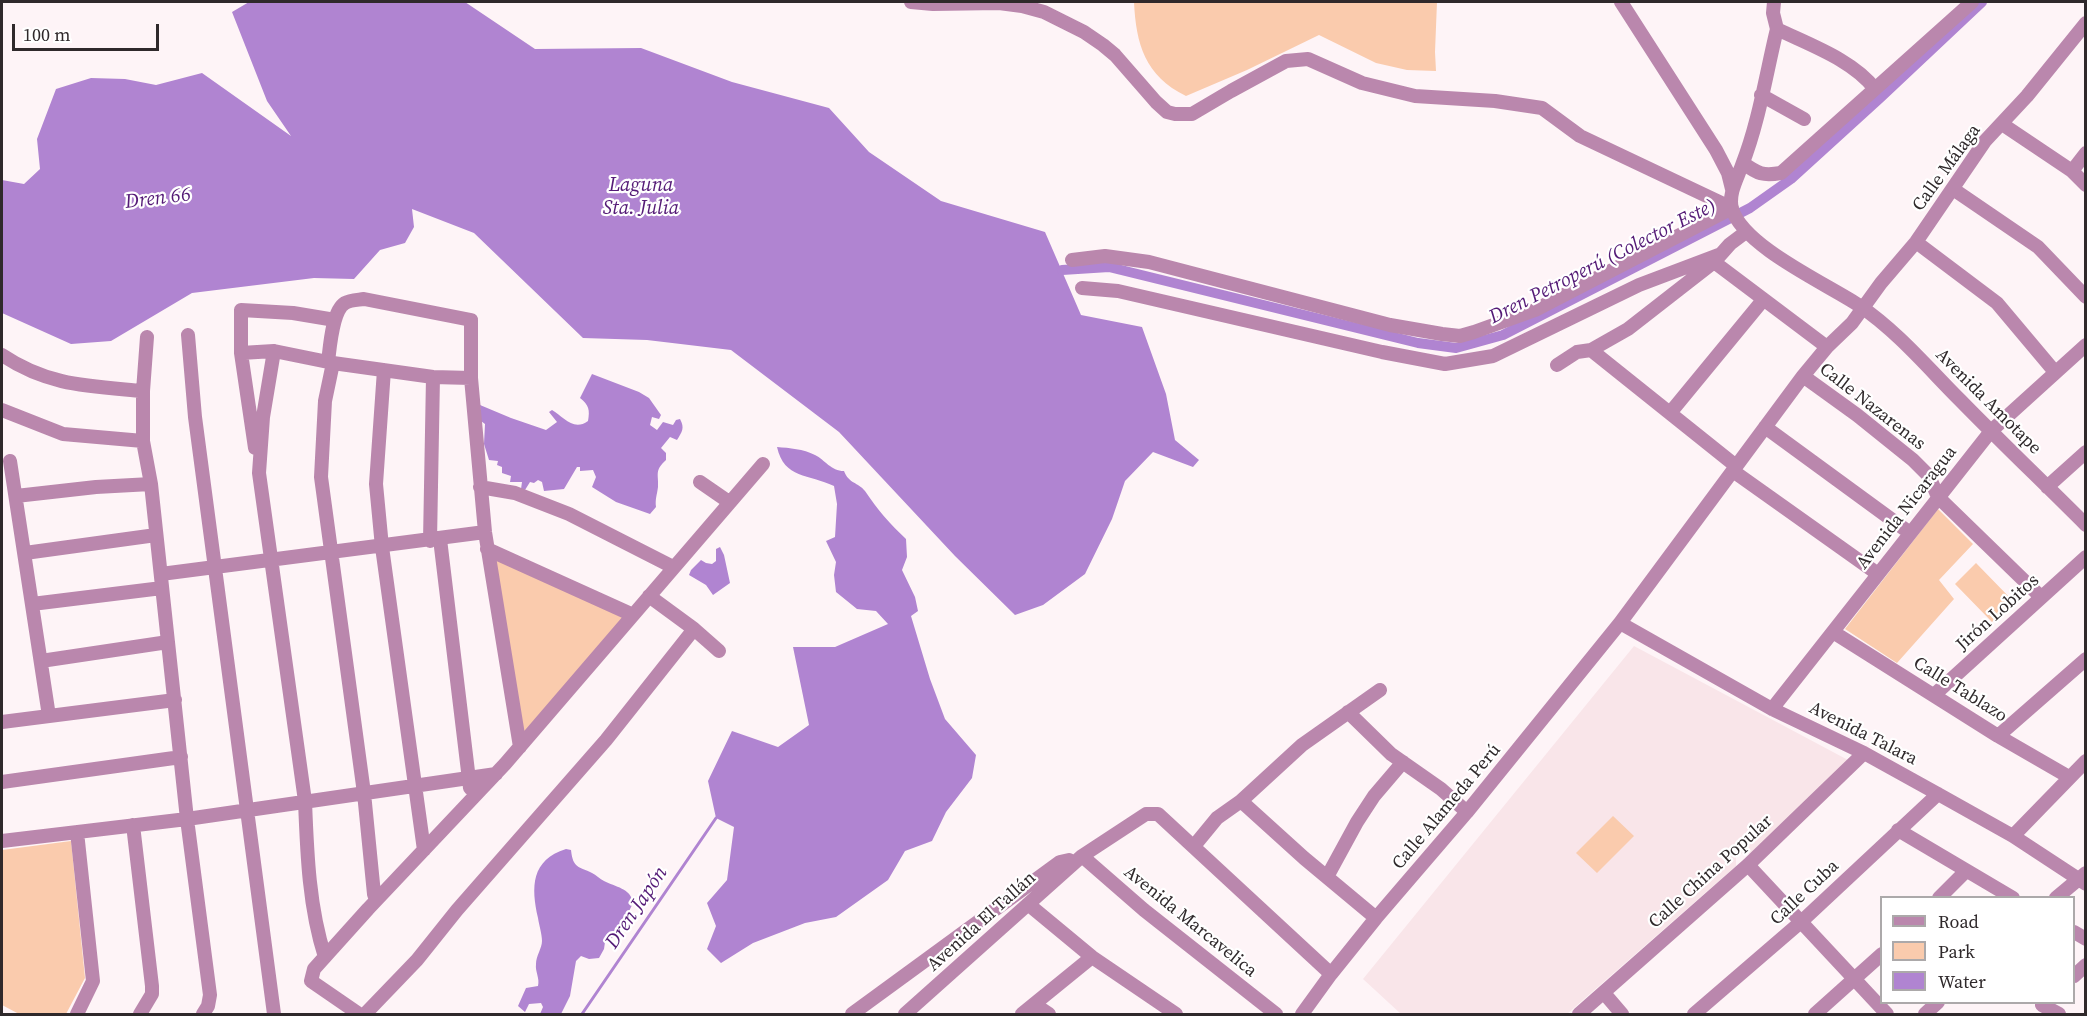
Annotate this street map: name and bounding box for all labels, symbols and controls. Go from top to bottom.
scale bar [15,12,162,50]
text: 100 m [23,22,70,47]
street label: Calle Málaga [1908,120,1986,216]
water label: Laguna Sta. Julia [603,174,679,221]
water label: Dren 66 [124,183,192,215]
water label: Dren Petroperú (Colector Este) [1485,194,1721,330]
street label: Avenida Amotape [1931,345,2045,459]
street label: Calle Nazarenas [1815,359,1929,455]
street label: Avenida Nicaragua [1852,442,1962,574]
street label: Jirón Lobitos [1952,570,2044,656]
street label: Calle Tablazo [1909,653,2011,727]
street label: Avenida Talara [1805,697,1921,771]
street label: Calle Alameda Perú [1388,740,1506,874]
street label: Calle China Popular [1645,811,1777,933]
street label: Calle Cuba [1766,856,1844,930]
water label: Dren Japón [601,862,673,954]
street label: Avenida Marcavelica [1119,862,1261,982]
street label: Avenida El Tallán [923,868,1041,976]
legend [1880,896,2075,1004]
text: Road [1938,909,1979,934]
text: Park [1938,939,1975,964]
text: Water [1938,969,1986,994]

